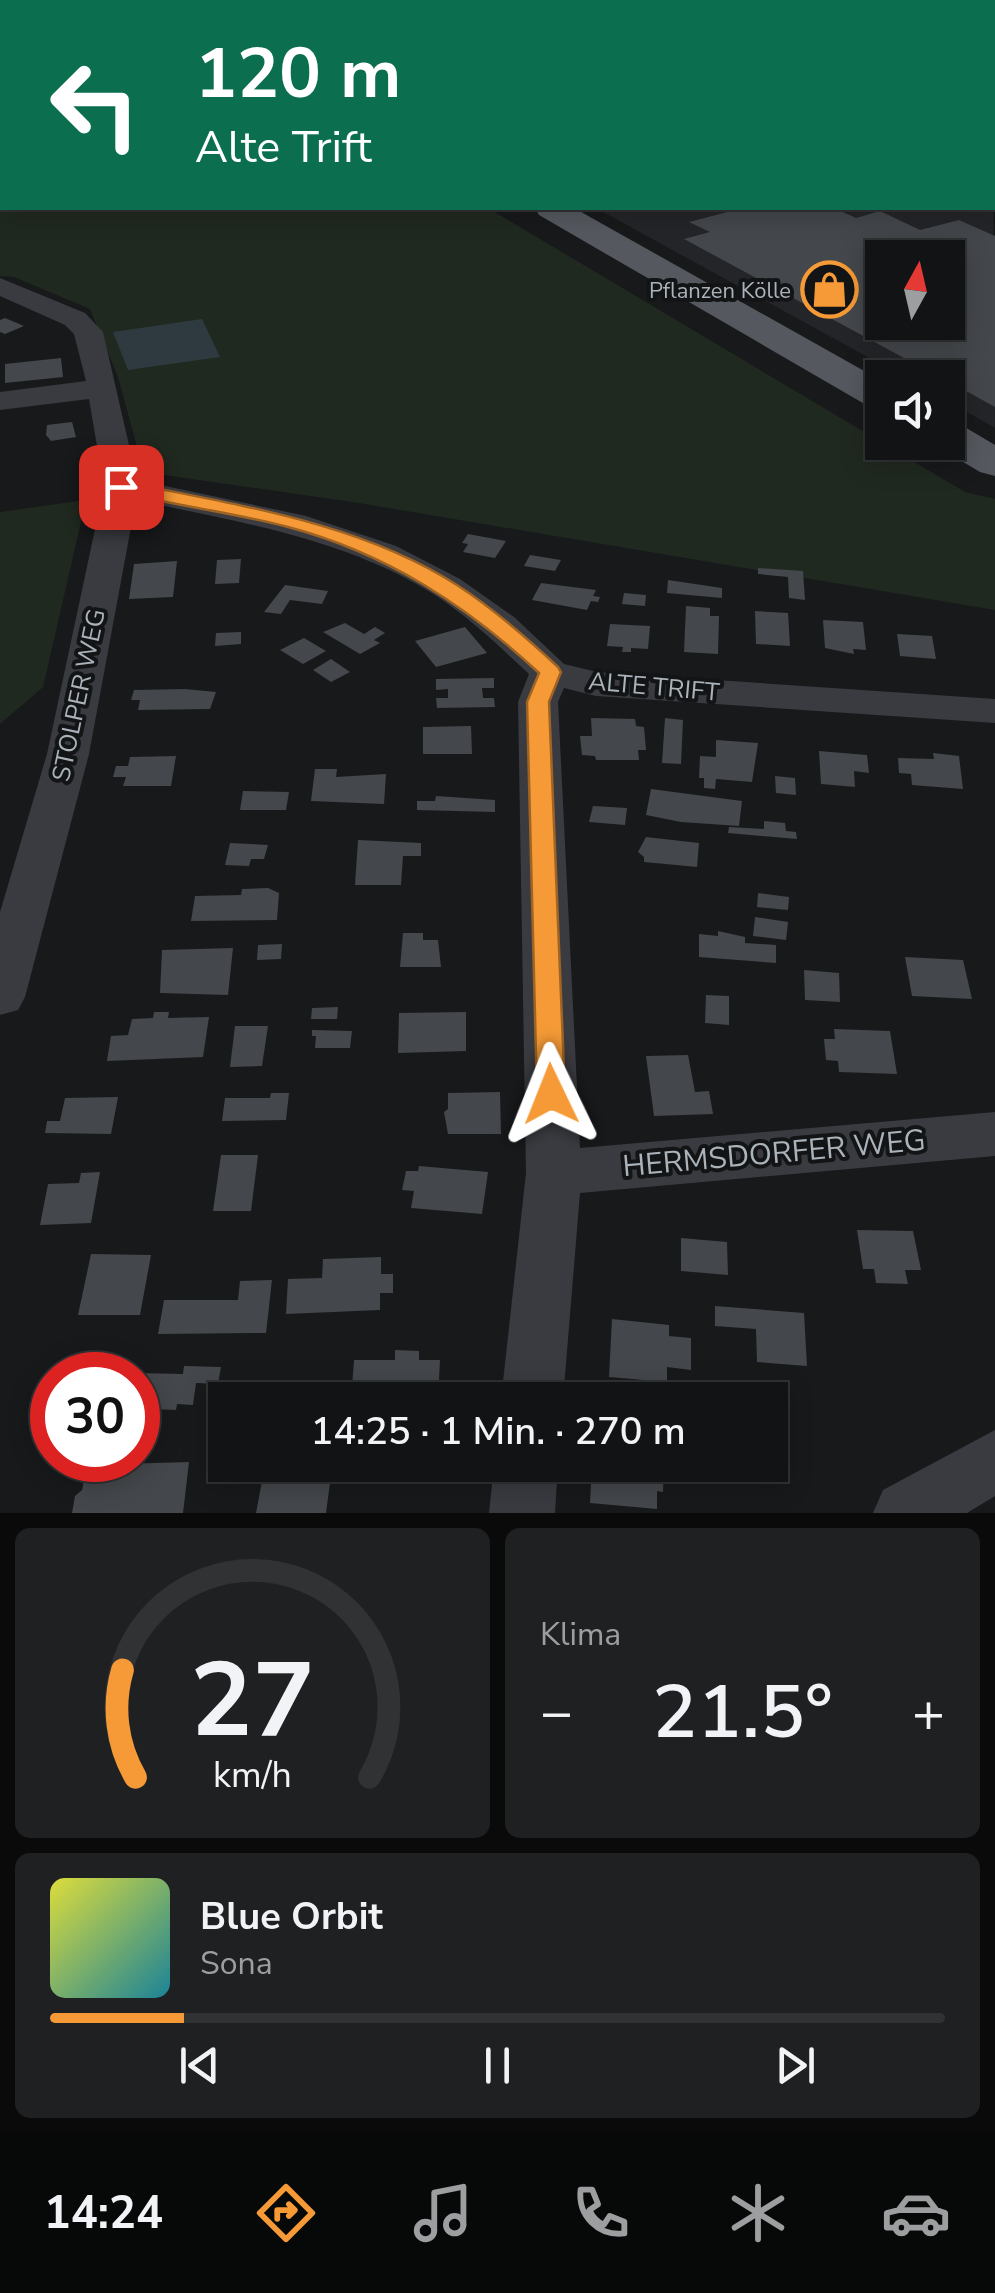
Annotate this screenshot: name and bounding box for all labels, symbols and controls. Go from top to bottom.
text: 120 m [195,26,401,122]
icon: left [30,40,160,170]
text: Alte Trift [195,117,372,178]
north arrow [865,240,965,340]
map controls [865,240,965,460]
shop icon: Pflanzen Kölle [800,260,860,320]
place label: Pflanzen Kölle [649,276,791,306]
button: sound [865,360,965,460]
pin [79,445,164,530]
icon: arrive [94,460,149,515]
street label: STOLPER WEG [44,606,114,785]
street label: ALTE TRIFT [587,664,721,710]
position arrow [499,1042,603,1146]
street label: HERMSDORFER WEG [621,1120,927,1187]
speed limit sign: 30 [30,1352,160,1482]
text: 14:25 · 1 Min. · 270 m [310,1406,686,1457]
text: Klima [540,1613,621,1656]
text: 27 [190,1630,315,1772]
text: 21.5° [652,1661,833,1763]
text: − [540,1675,573,1750]
text: + [912,1675,945,1750]
text: km/h [213,1751,292,1800]
text: Blue Orbit [200,1891,383,1942]
text: Sona [200,1942,273,1985]
icon: previous [172,2038,227,2093]
icon: pause [470,2038,525,2093]
icon: next [768,2038,823,2093]
icon: directions [251,2178,321,2248]
icon: music [408,2178,478,2248]
icon: phone [566,2178,636,2248]
icon: climate [723,2178,793,2248]
icon: car [881,2178,951,2248]
text: 14:24 [44,2183,163,2244]

